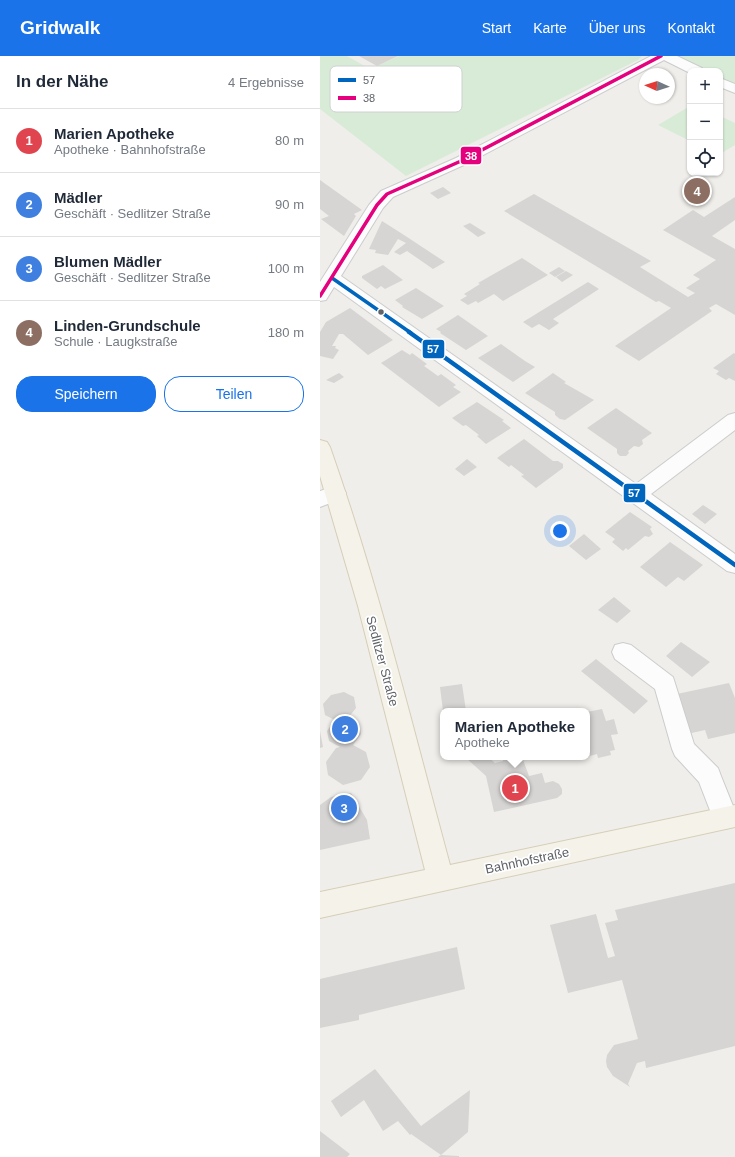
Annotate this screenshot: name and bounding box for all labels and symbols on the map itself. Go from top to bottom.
legend [330,66,462,112]
north arrow [639,68,675,104]
text: 57 [363,74,375,86]
text: 38 [363,92,375,104]
line badge: 38 [460,146,482,165]
text: 38 [465,150,477,162]
pin: 4 [684,176,710,206]
unlabelled marker [376,307,386,317]
line badge: 57 [422,339,445,359]
text: 57 [427,343,439,355]
line badge: 57 [623,483,646,503]
text: 57 [628,487,640,499]
your location [550,521,570,541]
street label: Sedlitzer Straße [363,614,402,708]
pin: 2 [332,714,358,744]
pin: 1 [502,773,528,803]
pin: 3 [331,793,357,823]
street label: Bahnhofstraße [484,844,570,877]

